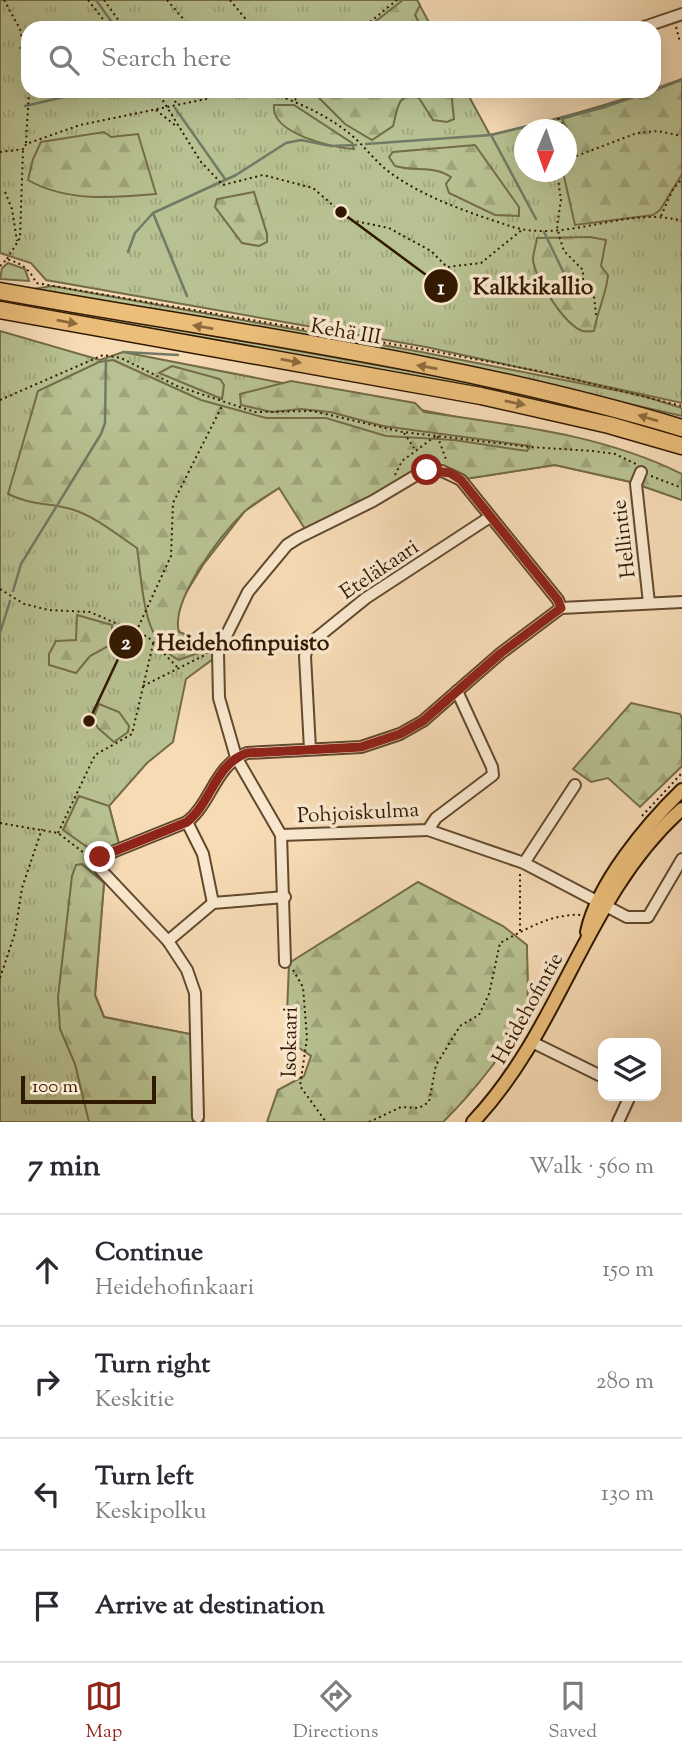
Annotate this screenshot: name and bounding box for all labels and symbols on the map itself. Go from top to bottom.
north arrow [514,119,577,182]
callout: Kalkkikallio [424,264,607,308]
text: Kalkkikallio [473,272,594,305]
text: 1 [437,274,445,304]
street label: Kehä III [308,312,383,354]
one-way arrow [56,316,78,327]
one-way arrow [192,321,214,332]
one-way arrow [280,356,302,367]
one-way arrow [416,361,438,372]
one-way arrow [504,397,526,408]
one-way arrow [637,412,658,422]
route start [411,454,442,485]
street label: Hellintie [605,498,645,580]
street label: Eteläkaari [335,533,426,608]
callout: Heidehofinpuisto [108,620,344,664]
text: Heidehofinpuisto [157,628,330,661]
text: 2 [121,629,131,659]
street label: Pohjoiskulma [296,796,420,832]
route end [84,841,115,872]
street label: Heidehofintie [486,948,572,1070]
street label: Isokaari [275,1006,307,1078]
scale bar [21,1073,156,1105]

